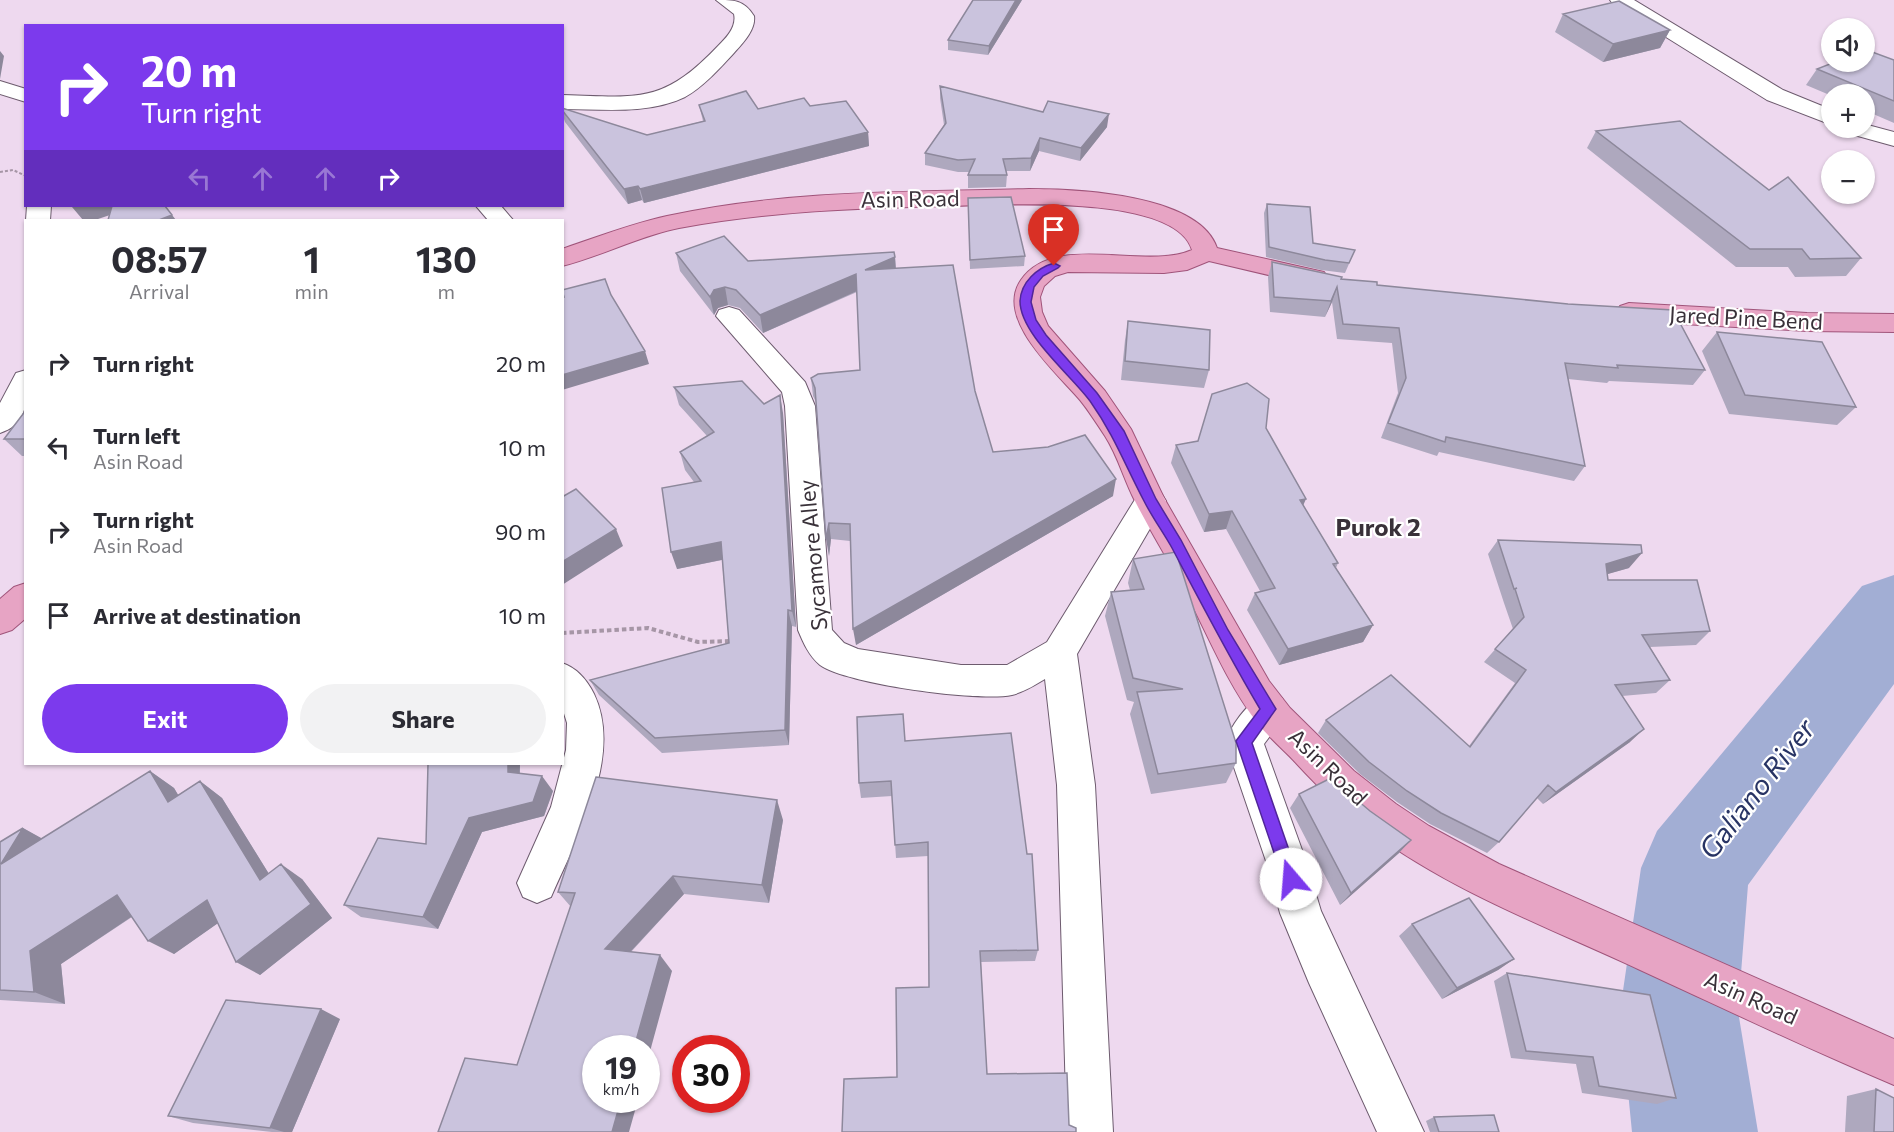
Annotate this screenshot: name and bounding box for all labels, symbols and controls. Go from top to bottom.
map controls [1821,18,1875,204]
button: sound [1821,18,1875,72]
text: 20 m [141,44,237,96]
icon: right [42,48,120,126]
button: + [1821,84,1875,138]
text: Turn right [141,96,261,129]
button: − [1821,150,1875,204]
icon: left [183,162,216,195]
icon: ahead [246,162,279,195]
icon: ahead [309,162,342,195]
icon: right [372,162,405,195]
street label: Asin Road [860,184,960,213]
pin [1028,204,1079,266]
icon: arrive [1037,213,1070,246]
text: 08:57 [111,236,208,280]
text: 1 [303,236,320,280]
text: 130 [416,236,477,280]
text: Arrival [129,279,190,303]
text: min [295,279,329,303]
text: m [438,279,455,303]
street label: Jared Pine Bend [1669,300,1824,335]
icon: right [42,347,75,380]
text: Turn right [93,350,194,377]
text: 20 m [496,350,546,377]
text: Turn left [93,422,180,449]
icon: left [42,431,75,464]
text: 10 m [499,434,546,461]
text: Asin Road [93,449,183,473]
street label: Sycamore Alley [792,478,833,632]
text: Turn right [93,506,194,533]
district label: Purok 2 [1335,512,1421,541]
icon: right [42,515,75,548]
text: 90 m [495,518,546,545]
text: Asin Road [93,533,183,557]
icon: arrive [42,599,75,632]
text: Arrive at destination [93,602,301,629]
text: 10 m [499,602,546,629]
button: Exit [42,684,288,753]
button: Share [300,684,546,753]
water label: Galiano River [1691,711,1822,865]
street label: Asin Road [1283,723,1373,811]
position arrow [1259,847,1323,911]
street label: Asin Road [1700,965,1802,1030]
speed limit sign: 30 [672,1035,750,1113]
text: 19 [605,1048,637,1085]
text: km/h [603,1080,639,1098]

